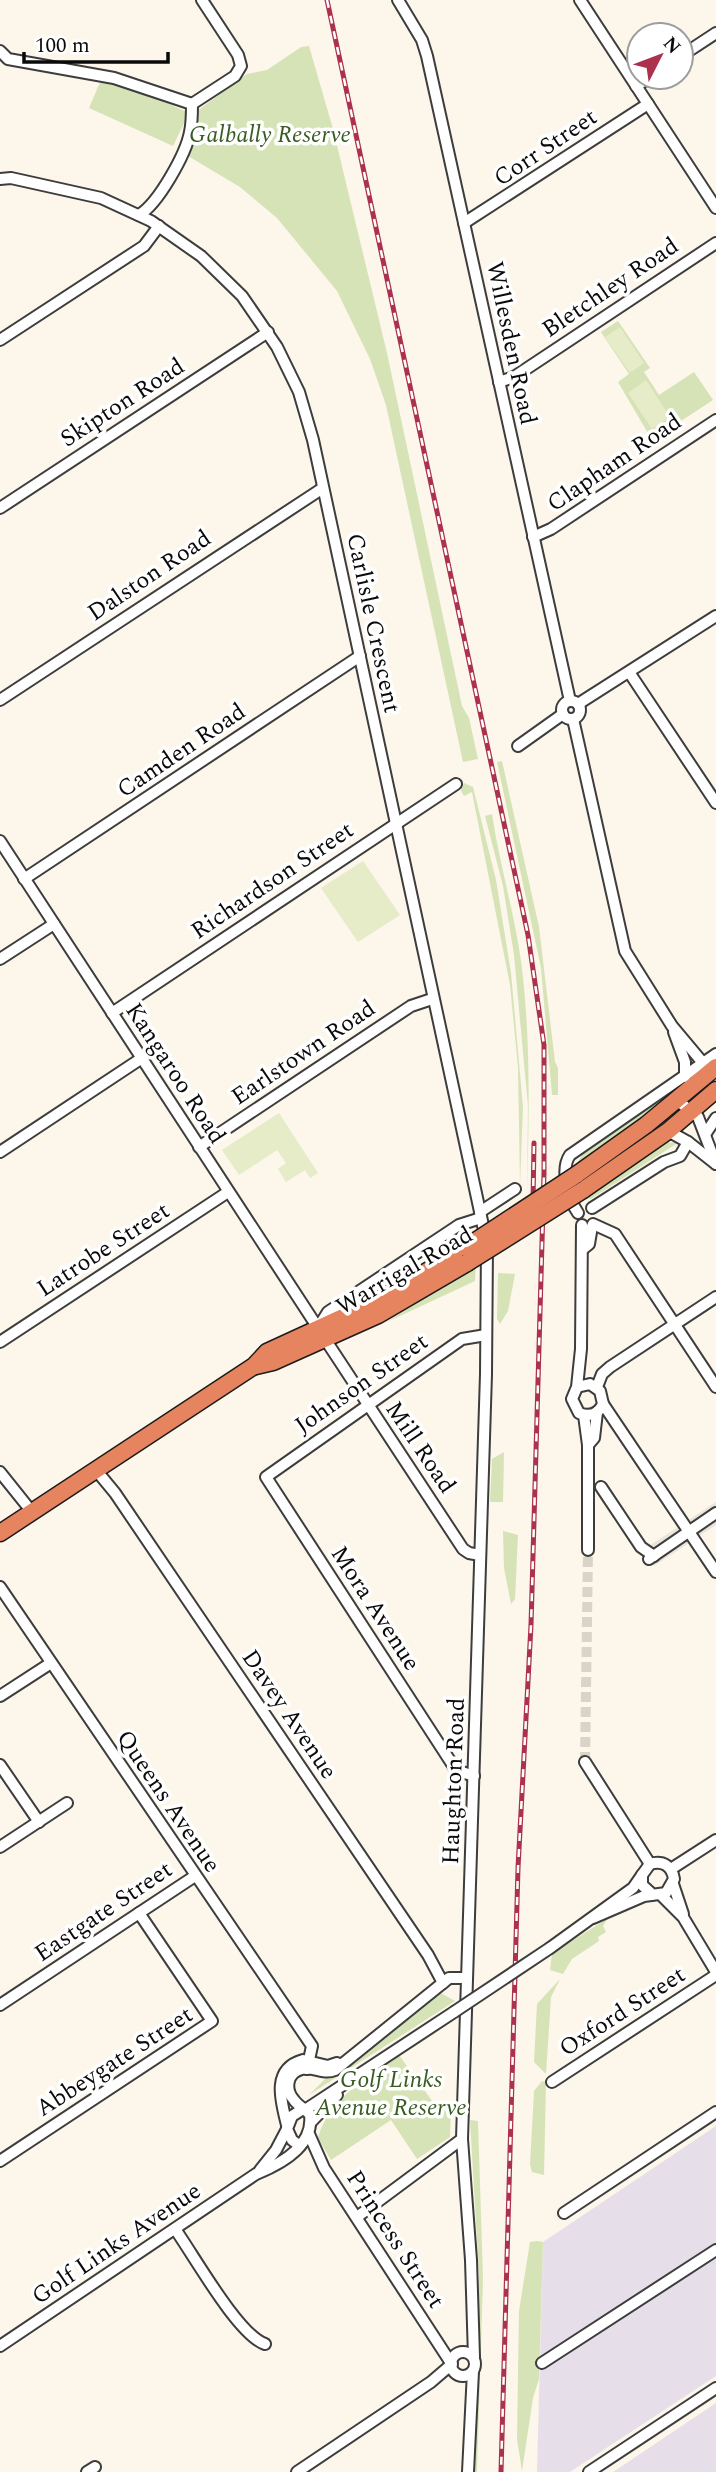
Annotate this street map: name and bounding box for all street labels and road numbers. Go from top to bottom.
street label: Corr Street [486,100,605,196]
street label: Bletchley Road [535,229,686,347]
street label: Willesden Road [476,258,546,428]
street label: Skipton Road [53,349,192,457]
street label: Clapham Road [540,404,689,521]
street label: Dalston Road [80,521,219,631]
street label: Carlisle Crescent [336,530,410,716]
street label: Camden Road [110,694,253,807]
street label: Richardson Street [184,813,361,949]
street label: Earlstown Road [224,991,383,1115]
street label: Kangaroo Road [116,996,235,1152]
street label: Latrobe Street [30,1193,177,1306]
street label: Warrigal Road [329,1217,480,1325]
street label: Johnson Street [287,1324,436,1443]
street label: Mill Road [376,1394,464,1501]
street label: Mora Avenue [321,1539,429,1678]
street label: Davey Avenue [232,1642,346,1787]
street label: Haughton Road [433,1697,475,1865]
street label: Queens Avenue [107,1723,229,1880]
street label: Eastgate Street [27,1852,180,1971]
street label: Oxford Street [552,1957,693,2066]
street label: Abbeygate Street [29,1997,200,2126]
street label: Princess Street [337,2163,453,2316]
street label: Golf Links Avenue [24,2174,209,2314]

